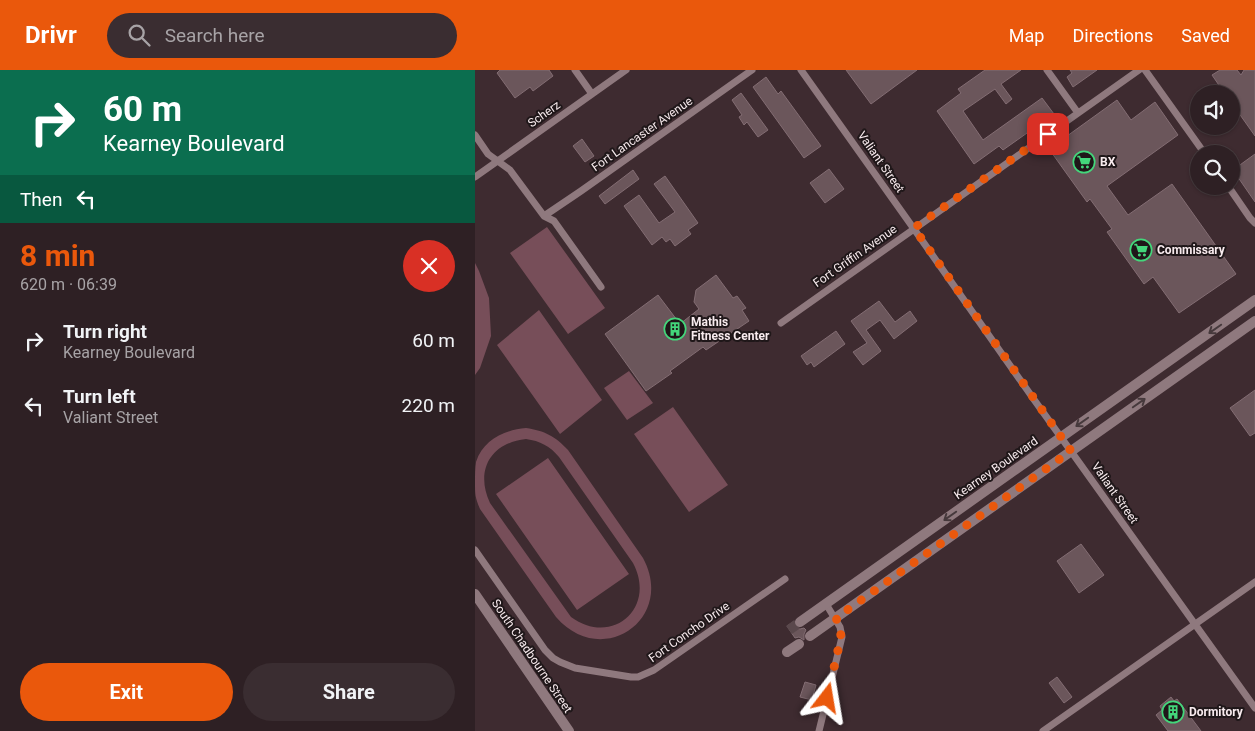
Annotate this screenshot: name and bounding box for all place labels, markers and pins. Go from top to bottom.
pin [1027,113,1069,155]
supermarket icon: BX [1072,150,1096,174]
place label: BX [1100,155,1116,169]
supermarket icon: Commissary [1129,238,1153,262]
place label: Commissary [1157,243,1226,257]
place label: Mathis Fitness Center [691,315,770,343]
building icon: Mathis Fitness Center [663,317,687,341]
building icon: Dormitory [1161,700,1185,724]
place label: Dormitory [1189,705,1244,719]

